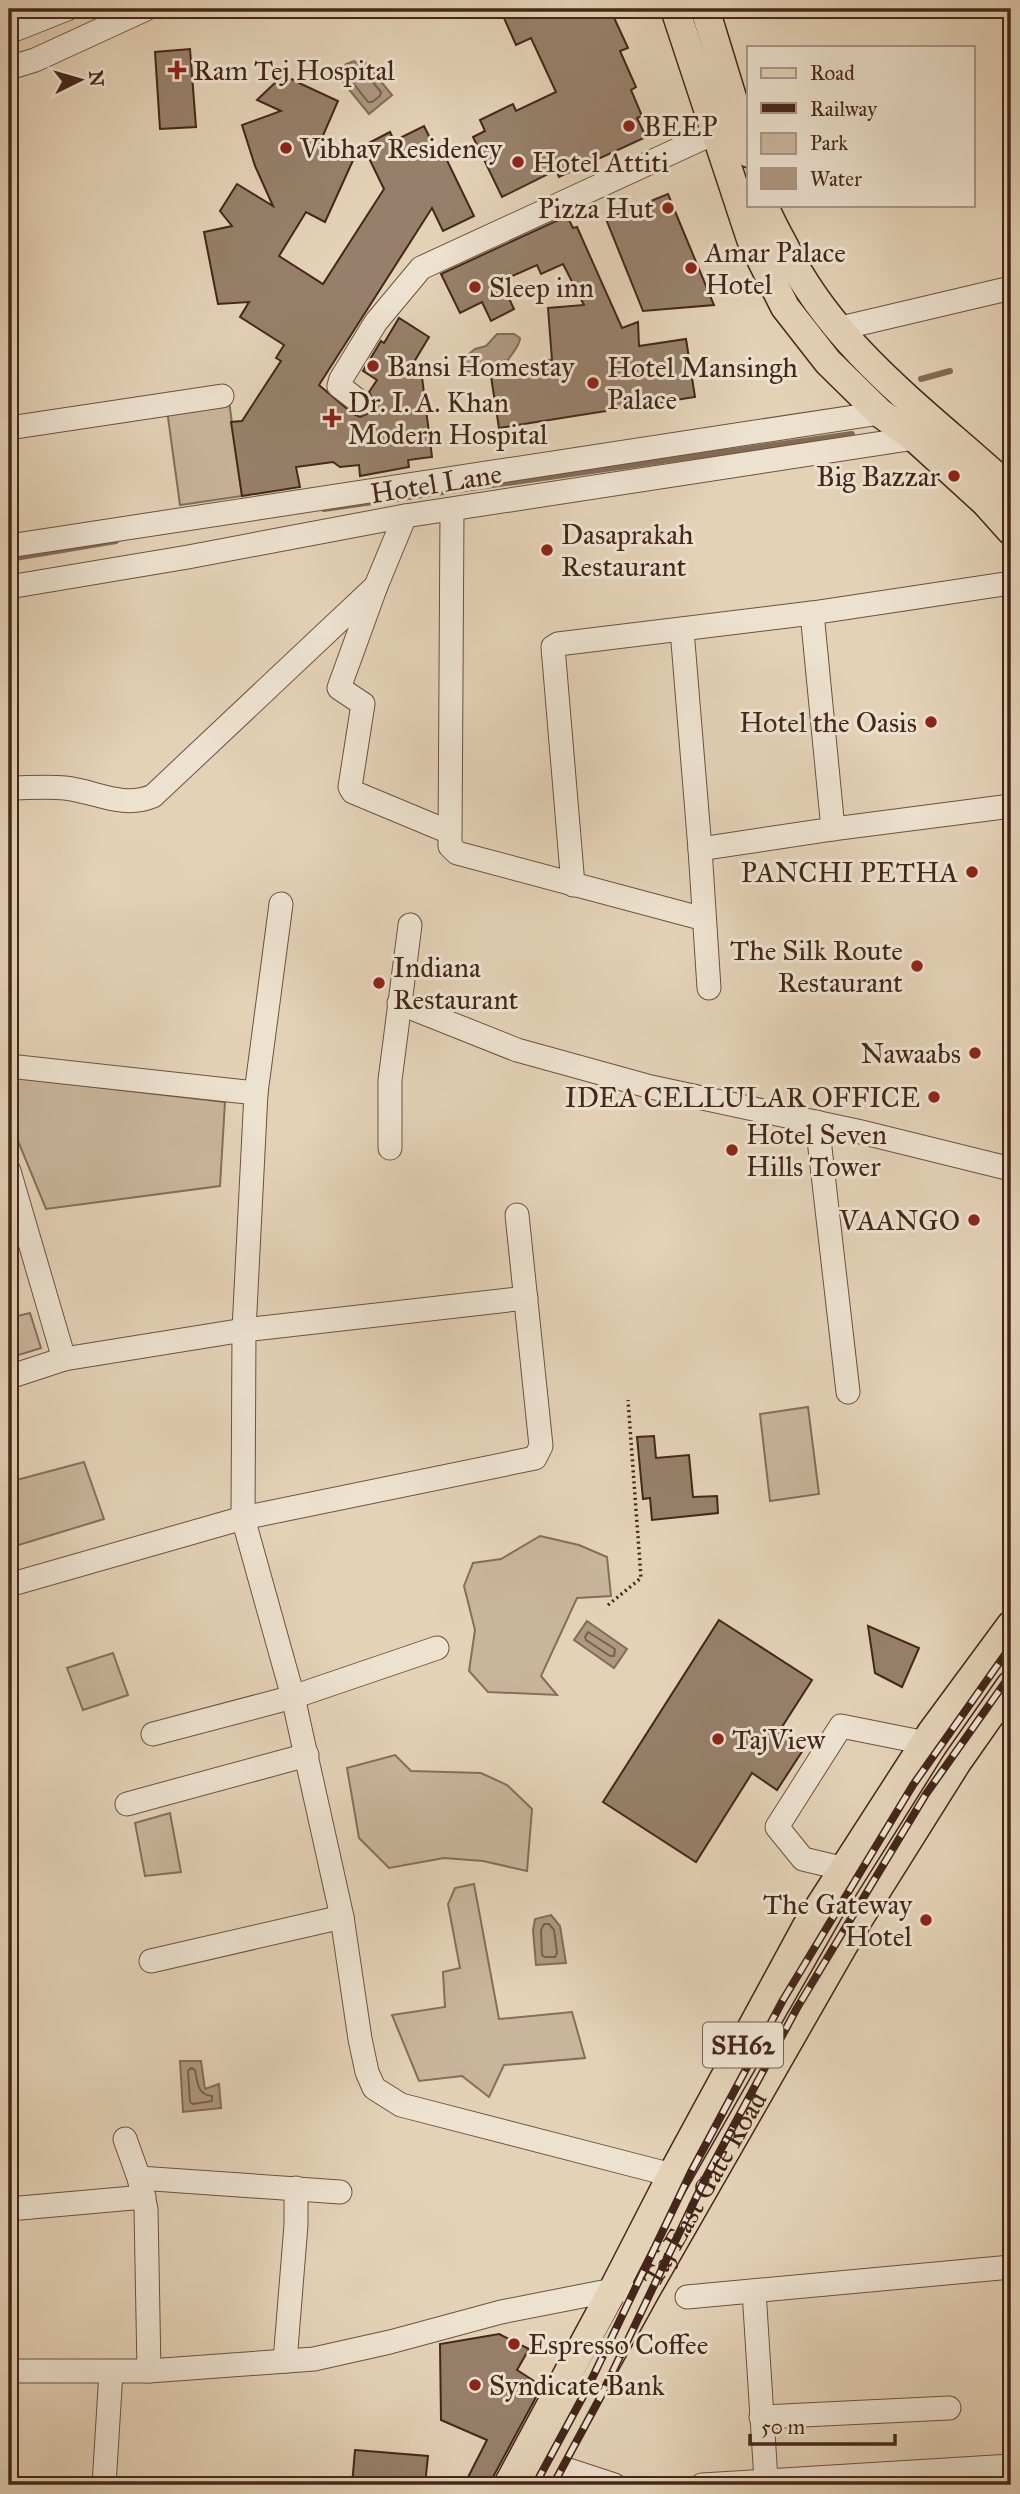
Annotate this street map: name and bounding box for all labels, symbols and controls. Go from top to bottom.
north arrow [46,46,116,116]
legend [747,46,974,206]
place label: Ram Tej Hospital [193,53,395,88]
marker: Ram Tej Hospital [167,60,187,80]
text: Road [810,60,855,86]
text: N [84,70,109,88]
text: Railway [810,96,878,122]
place label: BEEP [643,109,717,144]
marker: BEEP [621,118,637,134]
text: Park [810,130,848,156]
place label: Vibhav Residency [299,131,503,166]
marker: Vibhav Residency [278,140,294,156]
place label: Hotel Attiti [532,145,669,180]
marker: Hotel Attiti [510,154,526,170]
text: Water [810,166,862,192]
place label: Pizza Hut [538,191,654,226]
marker: Pizza Hut [660,200,676,216]
place label: Amar Palace Hotel [704,235,846,302]
marker: Amar Palace Hotel [683,260,699,276]
place label: Sleep inn [489,270,594,305]
marker: Sleep inn [467,279,483,295]
place label: Bansi Homestay [387,349,575,384]
place label: Hotel Mansingh Palace [607,350,798,417]
marker: Bansi Homestay [365,358,381,374]
marker: Hotel Mansingh Palace [585,375,601,391]
place label: Dr. I. A. Khan Modern Hospital [348,385,548,452]
marker: Dr. I. A. Khan Modern Hospital [322,408,342,428]
street label: Hotel Lane [368,456,504,511]
place label: Big Bazzar [816,459,940,494]
marker: Big Bazzar [946,468,962,484]
place label: Dasaprakah Restaurant [561,517,694,584]
marker: Dasaprakah Restaurant [539,542,555,558]
place label: Hotel the Oasis [739,705,917,740]
marker: Hotel the Oasis [923,714,939,730]
place label: PANCHI PETHA [741,855,958,890]
marker: PANCHI PETHA [964,864,980,880]
place label: The Silk Route Restaurant [730,933,903,1000]
place label: Indiana Restaurant [393,950,518,1017]
marker: The Silk Route Restaurant [909,958,925,974]
marker: Indiana Restaurant [371,975,387,991]
place label: Nawaabs [861,1036,961,1071]
marker: Nawaabs [967,1045,983,1061]
place label: IDEA CELLULAR OFFICE [565,1080,920,1115]
marker: IDEA CELLULAR OFFICE [926,1089,942,1105]
place label: Hotel Seven Hills Tower [746,1117,887,1184]
marker: Hotel Seven Hills Tower [724,1142,740,1158]
place label: VAANGO [838,1203,960,1238]
marker: VAANGO [966,1212,982,1228]
place label: TajView [732,1722,826,1757]
marker: TajView [710,1731,726,1747]
place label: The Gateway Hotel [763,1887,913,1954]
marker: The Gateway Hotel [918,1912,934,1928]
road number: SH62 [703,2022,783,2068]
street label: Taj East Gate Road [635,2085,774,2293]
place label: Espresso Coffee [528,2327,708,2362]
marker: Espresso Coffee [506,2336,522,2352]
place label: Syndicate Bank [489,2368,665,2403]
marker: Syndicate Bank [467,2377,483,2393]
scale bar [750,2403,896,2447]
text: 50 m [761,2414,806,2440]

